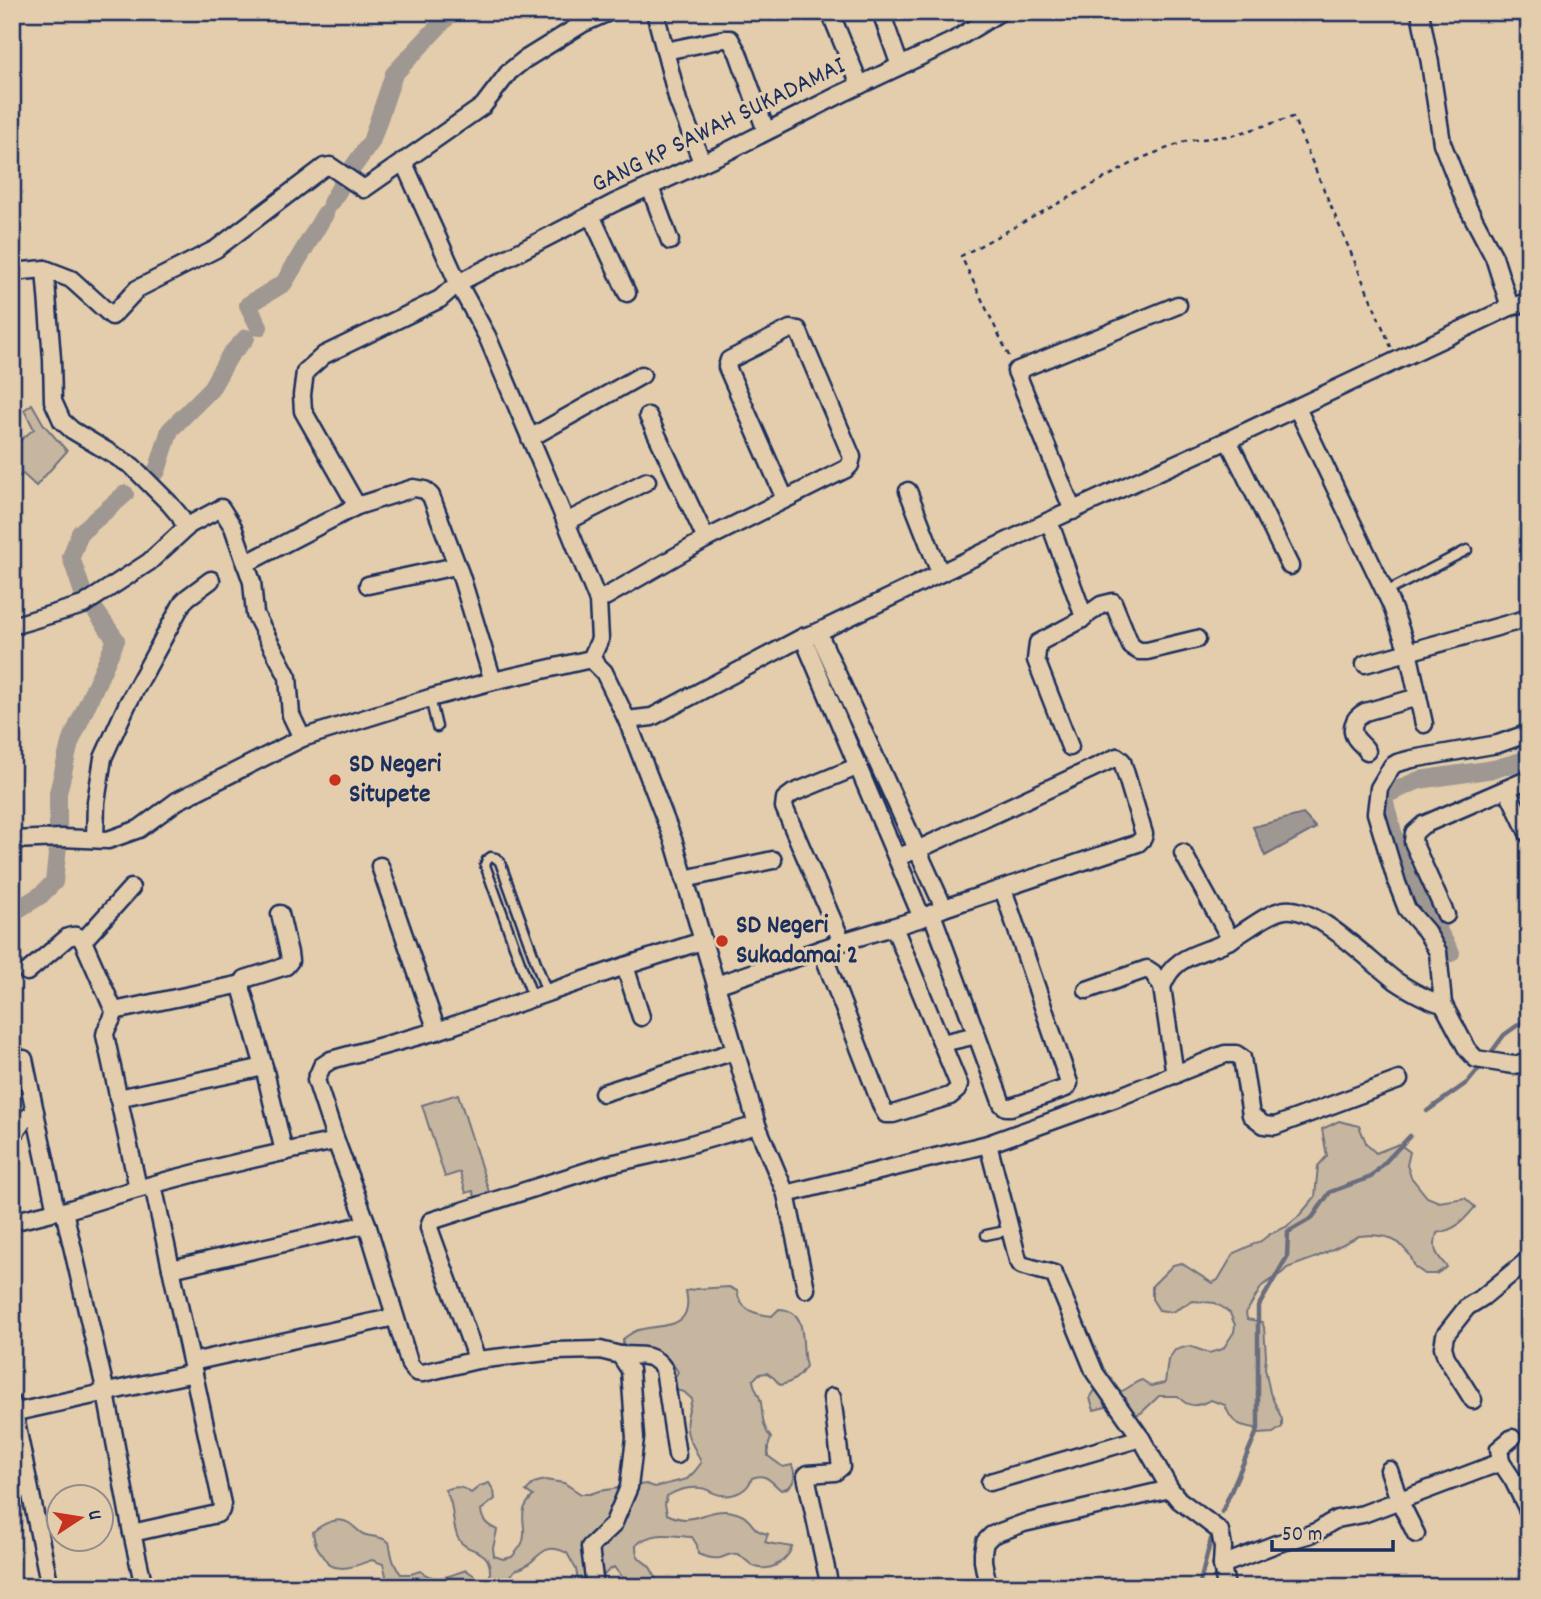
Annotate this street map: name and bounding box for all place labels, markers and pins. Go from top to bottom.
place label: SD Negeri Situpete [349,747,442,814]
marker: SD Negeri Situpete [327,772,343,788]
place label: SD Negeri Sukadamai 2 [736,908,858,975]
marker: SD Negeri Sukadamai 2 [714,933,730,949]

